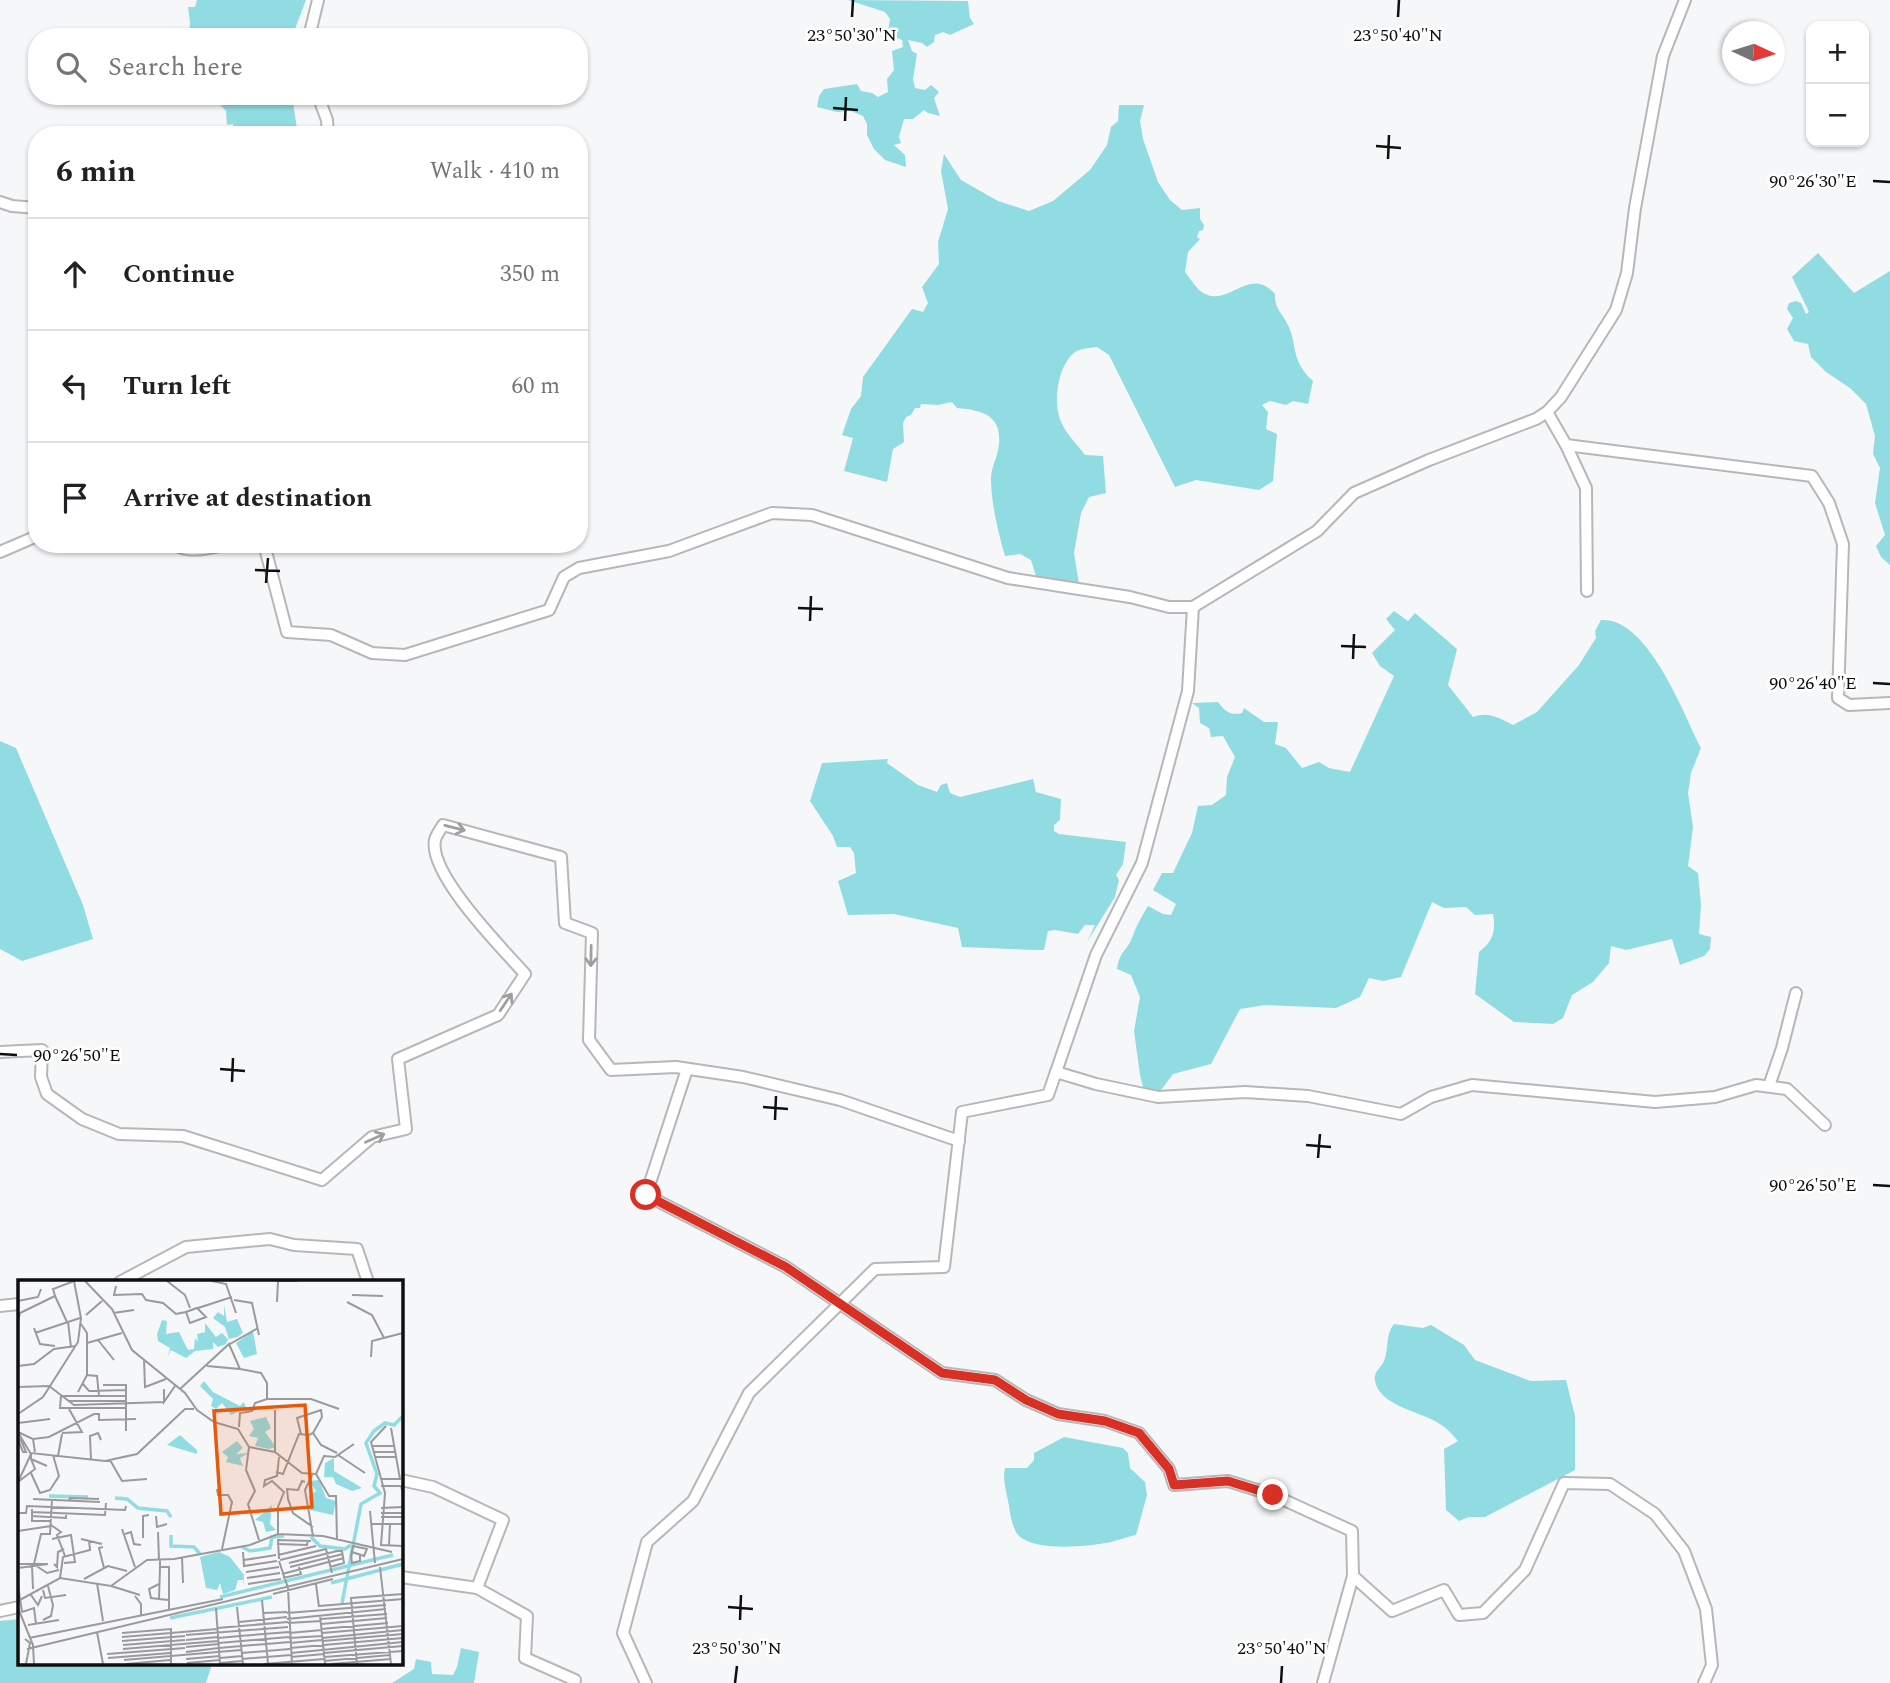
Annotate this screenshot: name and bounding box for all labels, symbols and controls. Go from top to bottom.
north arrow [1722,21,1785,84]
map controls [1806,21,1869,147]
button: + [1806,21,1869,84]
text: 23°50'30"N [807,22,897,49]
text: 23°50'40"N [1353,22,1443,49]
search box [28,28,588,105]
text: Search here [108,47,243,87]
icon: search [52,48,90,86]
button: − [1806,84,1869,147]
text: 6 min [56,149,136,195]
text: Walk · 410 m [430,154,560,189]
text: 90°26'30"E [1769,168,1857,195]
text: Continue [123,254,235,294]
icon: ahead [56,255,94,293]
text: 350 m [500,257,560,292]
text: Turn left [123,366,231,406]
icon: left [56,367,94,405]
text: 60 m [511,369,560,404]
text: Arrive at destination [123,478,372,518]
icon: arrive [56,479,94,517]
text: 90°26'40"E [1769,670,1857,697]
one-way arrow [443,822,466,835]
one-way arrow [584,944,598,967]
one-way arrow [499,993,514,1012]
text: 90°26'50"E [33,1042,121,1069]
one-way arrow [364,1131,385,1144]
text: 90°26'50"E [1769,1172,1857,1199]
route start [630,1179,661,1210]
inset map [18,1280,402,1666]
route end [1257,1479,1288,1510]
text: 23°50'30"N [692,1635,782,1662]
text: 23°50'40"N [1237,1635,1327,1662]

